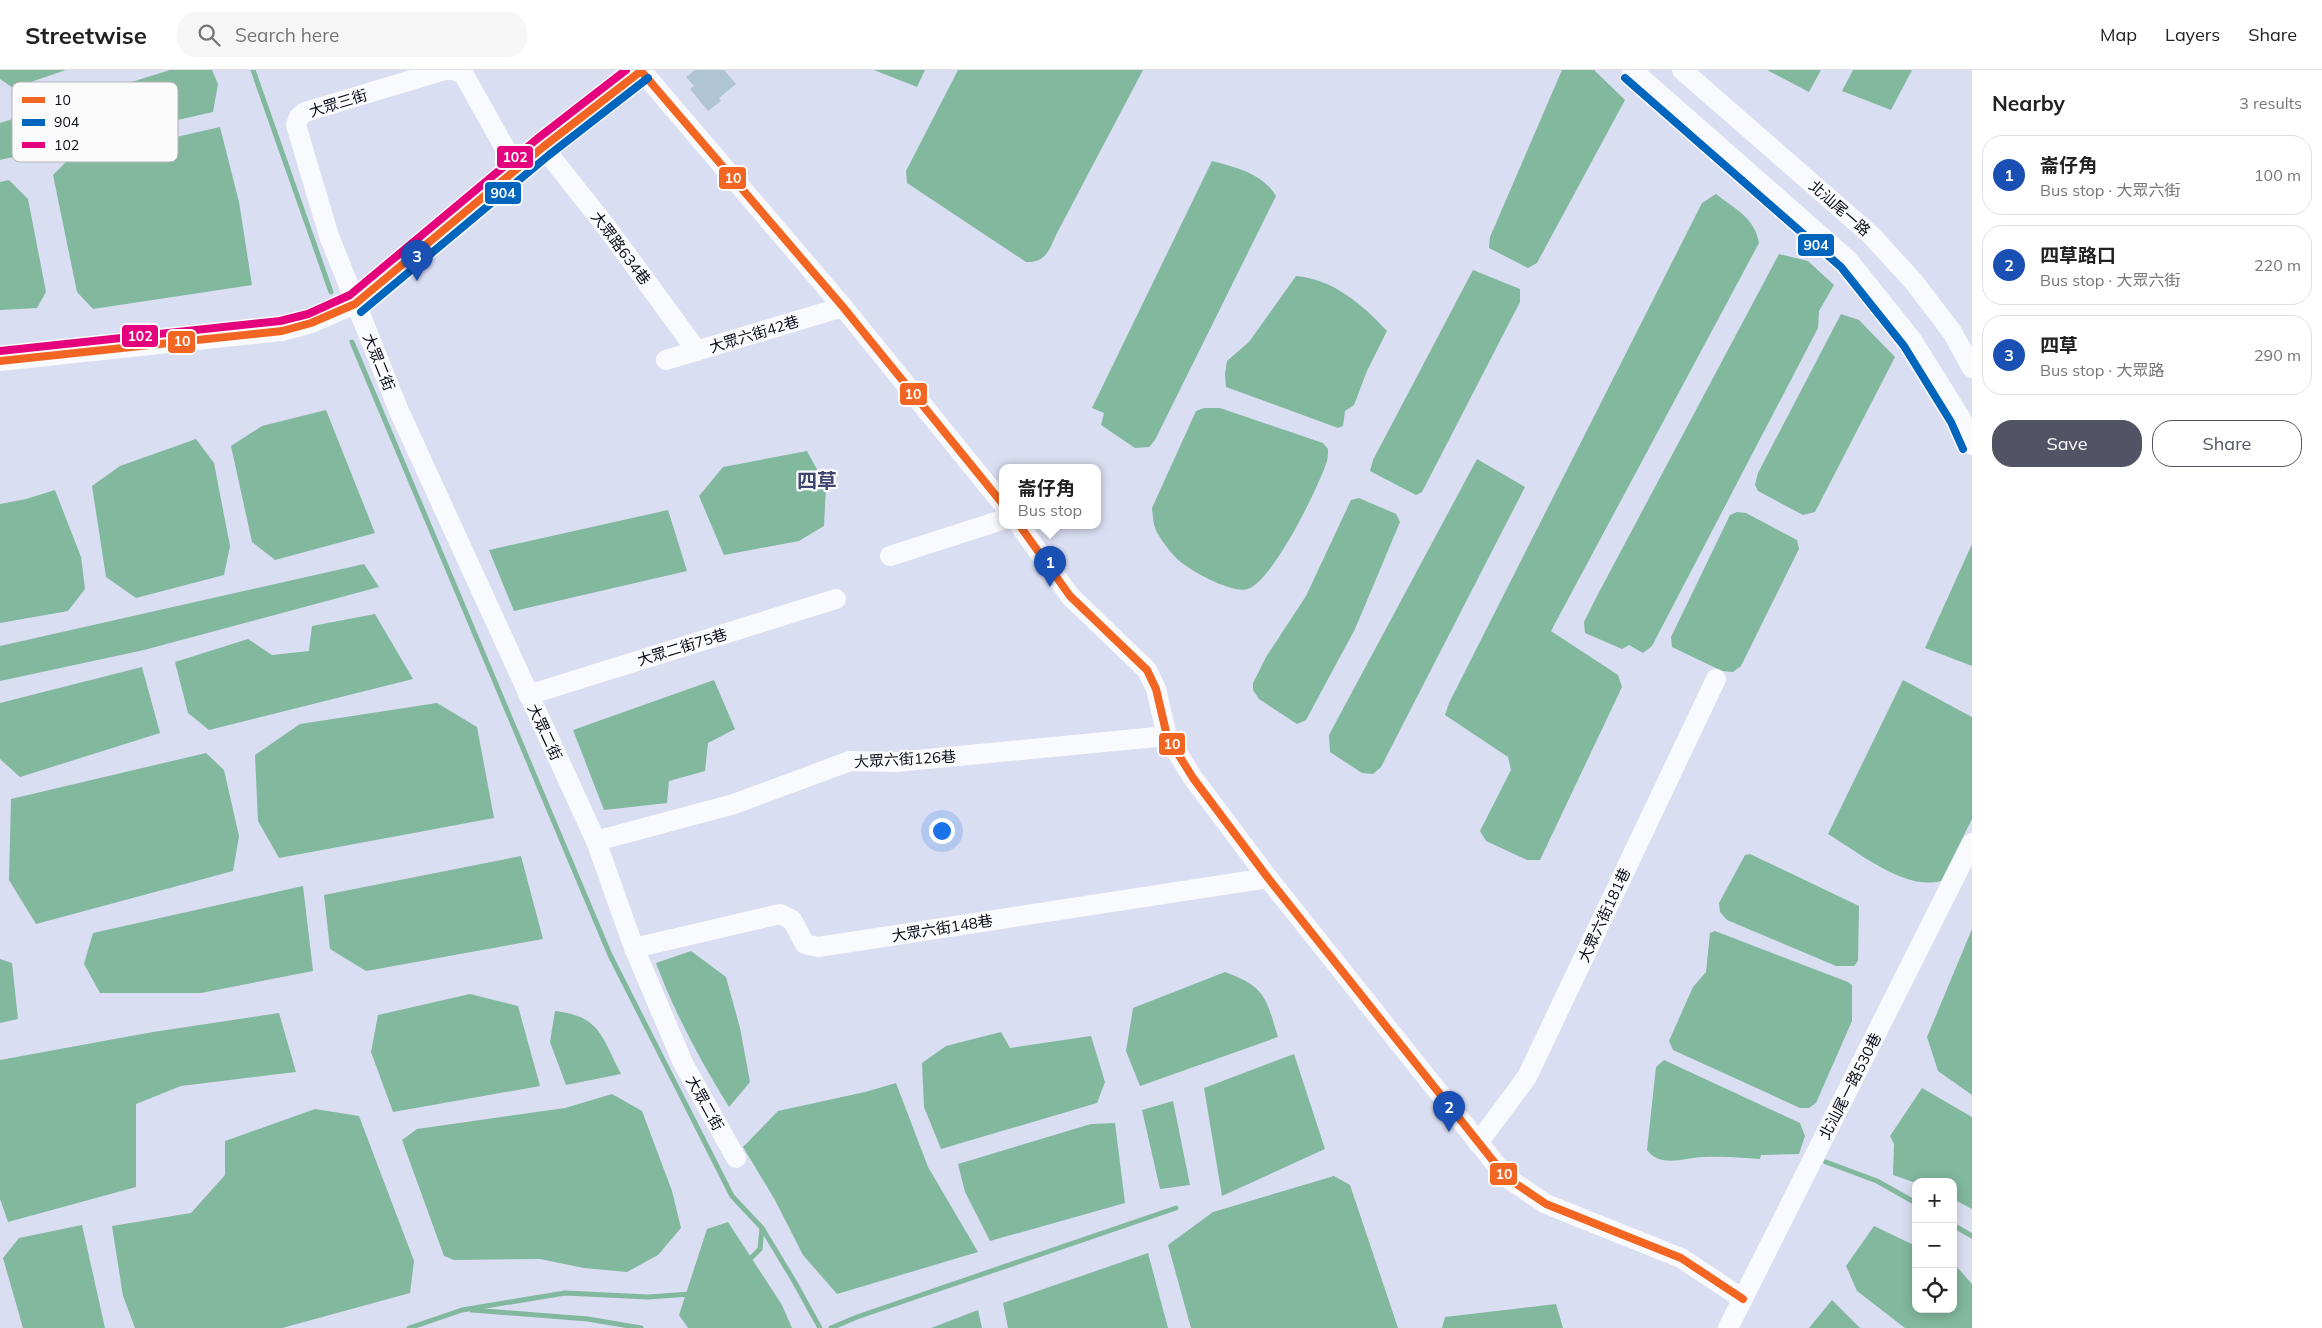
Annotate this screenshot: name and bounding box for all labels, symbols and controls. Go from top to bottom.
search box [177,12,527,57]
text: Streetwise [25,20,147,50]
icon: search [195,21,223,49]
text: Search here [235,23,339,47]
text: Map [2100,23,2137,46]
text: Layers [2165,23,2220,46]
text: Share [2248,23,2297,46]
legend [12,82,178,162]
street label: 大眾三街 [307,85,369,121]
text: Nearby [1992,90,2065,116]
text: 10 [54,91,71,109]
text: 3 results [2239,93,2302,113]
text: 904 [54,113,80,131]
text: 102 [54,136,79,154]
line badge: 102 [496,145,534,169]
text: 102 [502,148,528,166]
text: 崙仔角 [2040,153,2097,177]
text: 1 [2004,165,2014,185]
text: 100 m [2254,165,2301,185]
line badge: 10 [718,166,747,190]
text: 10 [725,169,741,187]
street label: 北汕尾一路 [1805,176,1875,240]
text: Bus stop · 大眾六街 [2040,180,2180,200]
line badge: 904 [484,181,522,205]
text: 904 [490,184,516,202]
street label: 大眾路634巷 [587,208,655,288]
line badge: 904 [1797,233,1835,257]
text: 904 [1803,236,1829,254]
pin: 3 [401,240,433,281]
text: 四草路口 [2040,243,2116,267]
text: 2 [2004,255,2014,275]
text: 220 m [2254,255,2301,275]
text: Bus stop · 大眾六街 [2040,270,2180,290]
street label: 大眾六街42巷 [707,311,801,357]
line badge: 102 [121,324,159,348]
text: 102 [127,327,153,345]
line badge: 10 [167,330,196,354]
street label: 大眾二街 [359,331,399,393]
text: 10 [174,332,190,350]
text: 四草 [2040,333,2078,357]
text: 3 [2004,345,2014,365]
text: 290 m [2254,345,2301,365]
text: Bus stop · 大眾路 [2040,360,2164,380]
line badge: 10 [899,382,928,406]
text: 10 [905,385,921,403]
button: Save [1992,420,2142,467]
button: Share [2152,420,2302,467]
popup [999,464,1101,529]
district label: 四草 [797,468,837,493]
text: 崙仔角 [1018,476,1075,500]
text: Bus stop [1018,500,1082,520]
pin: 1 [1034,546,1066,587]
street label: 大眾二街75巷 [635,624,729,670]
street label: 大眾二街 [524,701,566,763]
line badge: 10 [1158,732,1186,756]
text: 10 [1164,735,1180,753]
street label: 大眾六街126巷 [854,747,956,771]
your location [929,818,955,844]
street label: 大眾六街181巷 [1574,865,1634,965]
street label: 大眾六街148巷 [890,911,994,945]
street label: 北汕尾一路530巷 [1815,1030,1885,1142]
street label: 大眾二街 [682,1072,728,1134]
pin: 2 [1433,1091,1465,1132]
line badge: 10 [1489,1162,1518,1186]
text: 10 [1496,1165,1512,1183]
map controls [1912,1178,1957,1313]
button: + [1912,1178,1957,1223]
button: − [1912,1223,1957,1268]
button: locate [1912,1268,1957,1313]

